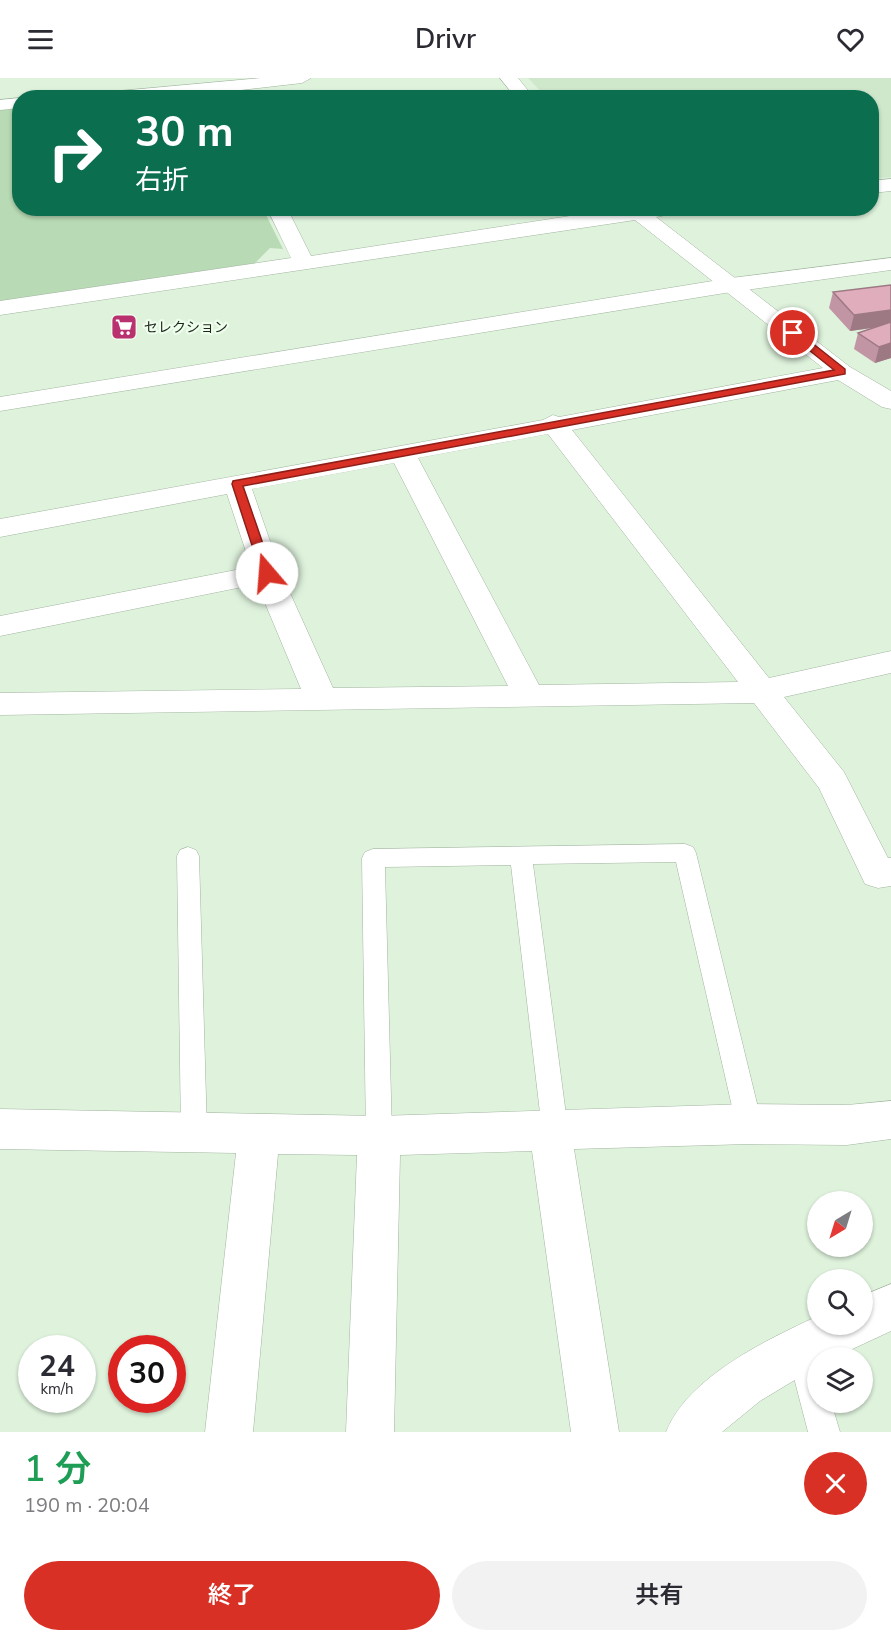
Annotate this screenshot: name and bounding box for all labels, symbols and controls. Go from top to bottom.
text: Drivr [415,21,476,58]
icon: menu [24,23,57,56]
icon: heart [834,23,867,56]
text: 30 m [135,104,234,161]
icon: right [36,114,114,192]
text: 右折 [135,162,189,199]
pin [767,307,818,358]
supermarket icon: セレクション [109,312,139,342]
icon: arrive [776,316,809,349]
place label: セレクション [144,318,228,337]
position arrow [235,541,299,605]
north arrow [807,1191,873,1257]
map controls [807,1191,873,1413]
button: search [807,1269,873,1335]
speed limit sign: 30 [108,1335,186,1413]
text: 24 [39,1346,75,1387]
button: layers [807,1347,873,1413]
text: km/h [40,1379,74,1399]
text: 1 分 [24,1445,91,1494]
button: close [804,1452,867,1515]
text: 190 m · 20:04 [24,1492,150,1519]
button: 終了 [24,1561,440,1630]
button: 共有 [452,1561,867,1630]

